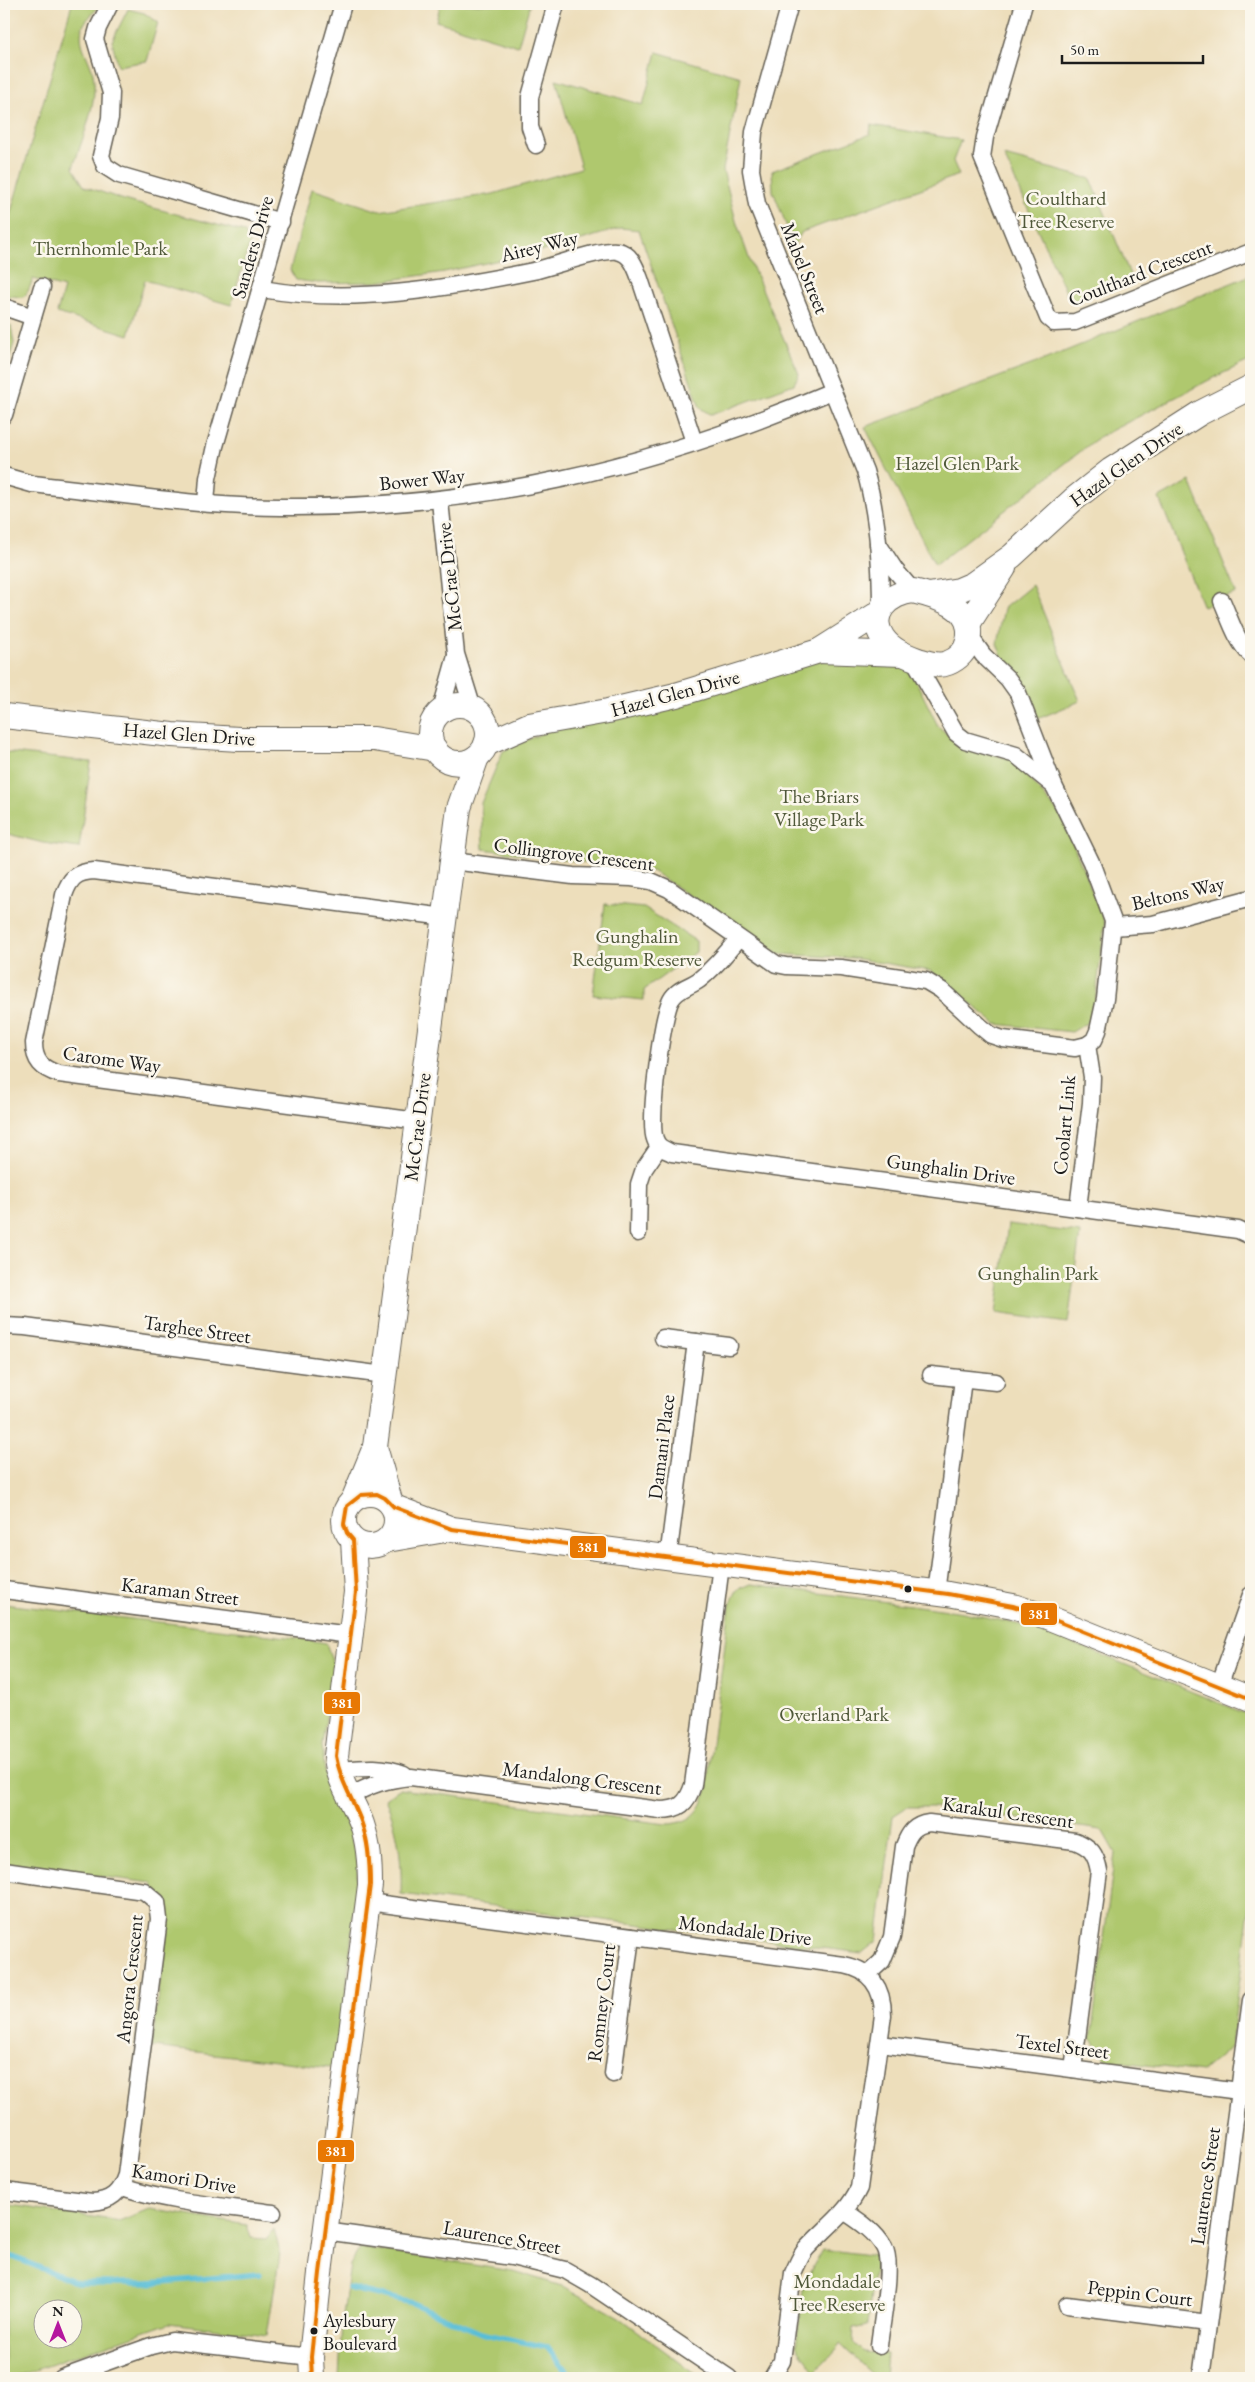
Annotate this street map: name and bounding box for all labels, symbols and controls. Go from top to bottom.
scale bar [1062,32,1204,64]
text: 50 m [1070,40,1099,59]
park label: Coulthard Tree Reserve [1018,185,1114,234]
street label: Sanders Drive [225,192,279,301]
street label: Mabel Street [775,218,835,318]
street label: Airey Way [497,224,581,268]
street label: Coulthard Crescent [1064,233,1216,312]
park label: Thernhomle Park [32,235,168,261]
street label: Hazel Glen Drive [1064,415,1188,513]
park label: Hazel Glen Park [895,450,1019,476]
street label: Bower Way [378,462,466,496]
street label: McCrae Drive [430,521,468,633]
street label: Hazel Glen Drive [608,663,742,723]
street label: Hazel Glen Drive [122,716,256,752]
park label: The Briars Village Park [774,783,865,832]
street label: Collingrove Crescent [492,831,656,877]
street label: Beltons Way [1129,870,1227,916]
park label: Gunghalin Redgum Reserve [572,923,702,972]
street label: Carome Way [61,1039,163,1079]
street label: McCrae Drive [397,1071,437,1183]
street label: Coolart Link [1047,1073,1081,1176]
street label: Gunghalin Drive [885,1147,1017,1191]
park label: Gunghalin Park [978,1260,1099,1286]
street label: Targhee Street [142,1309,253,1350]
street label: Damani Place [642,1393,680,1501]
line badge: 381 [569,1535,607,1559]
text: 381 [577,1538,599,1556]
street label: Karaman Street [120,1571,241,1611]
unlabelled marker [903,1584,913,1594]
line badge: 381 [1020,1602,1058,1626]
text: 381 [1028,1605,1050,1623]
line badge: 381 [323,1691,361,1715]
text: 381 [331,1694,353,1712]
park label: Overland Park [779,1701,889,1727]
street label: Mandalong Crescent [501,1755,664,1801]
street label: Karakul Crescent [941,1790,1076,1834]
street label: Mondadale Drive [677,1909,813,1951]
street label: Angora Crescent [109,1913,149,2046]
street label: Romney Court [581,1942,621,2063]
street label: Textel Street [1014,2027,1111,2065]
street label: Laurence Street [1184,2125,1226,2247]
line badge: 381 [317,2139,355,2163]
text: 381 [325,2142,347,2160]
street label: Kamori Drive [130,2157,238,2199]
street label: Laurence Street [441,2214,563,2260]
park label: Mondadale Tree Reserve [789,2268,885,2317]
street label: Peppin Court [1086,2274,1195,2312]
north arrow [32,2300,82,2350]
text: N [52,2302,64,2320]
place label: Aylesbury Boulevard [322,2308,398,2356]
marker: Aylesbury Boulevard [309,2326,319,2336]

